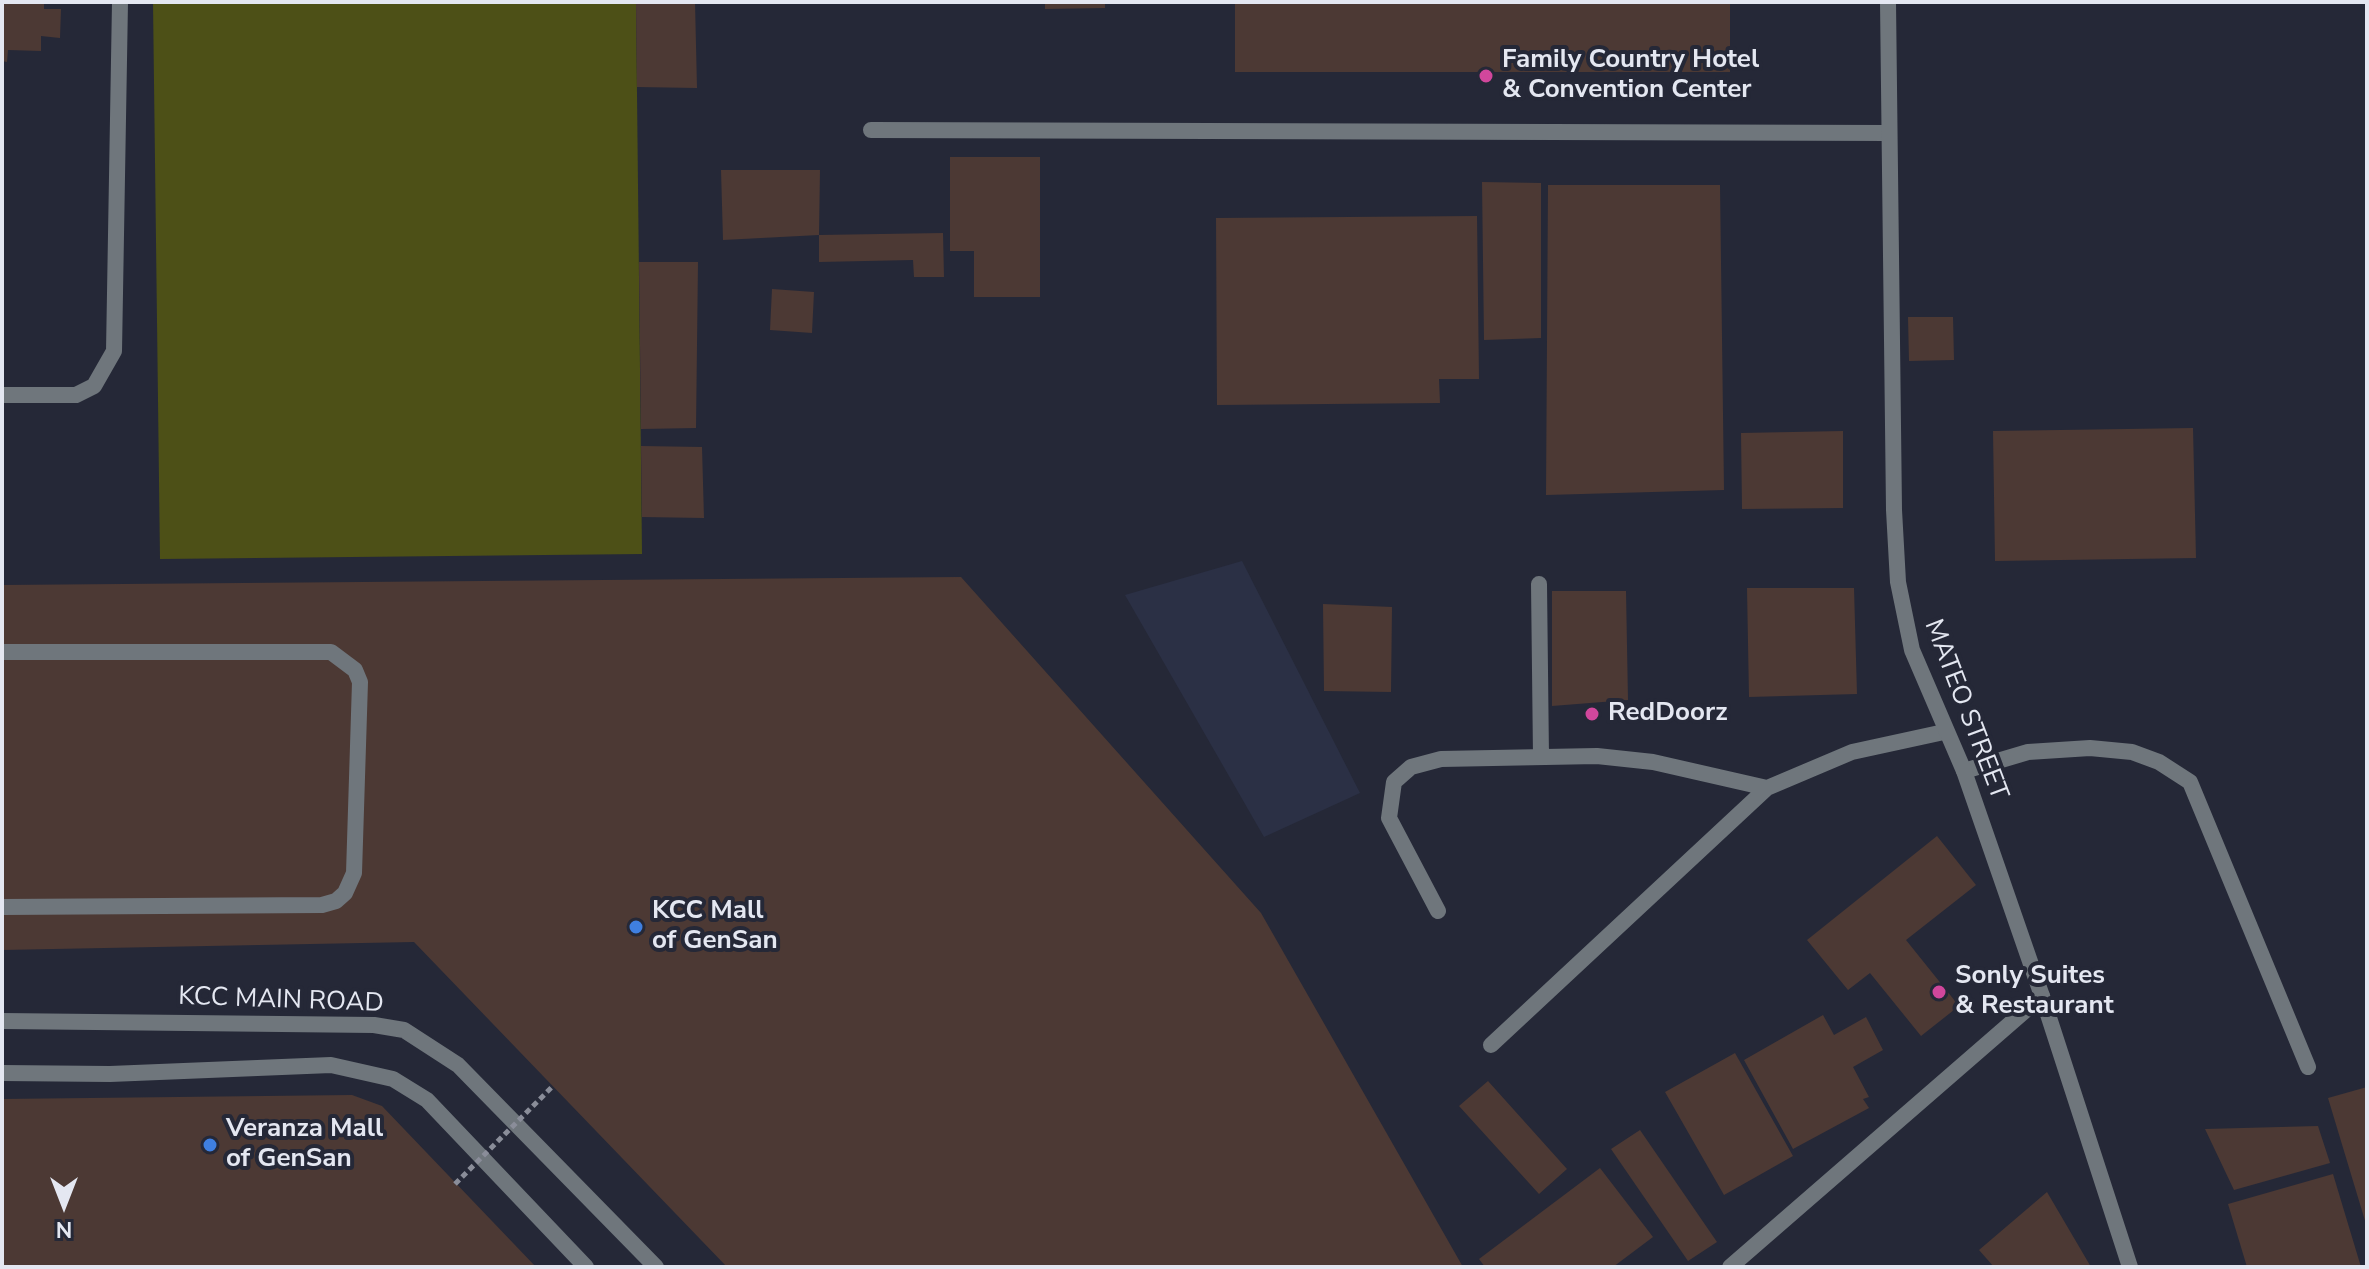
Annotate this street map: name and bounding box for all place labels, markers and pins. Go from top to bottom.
place label: Family Country Hotel & Convention Center [1502,45,1759,106]
marker: Family Country Hotel & Convention Center [1477,67,1495,85]
place label: RedDoorz [1608,698,1728,730]
marker: RedDoorz [1583,705,1601,723]
place label: KCC Mall of GenSan [652,896,778,958]
marker: KCC Mall of GenSan [627,918,645,936]
place label: Sonly Suites & Restaurant [1955,961,2114,1022]
marker: Sonly Suites & Restaurant [1930,983,1948,1001]
place label: Veranza Mall of GenSan [226,1114,383,1176]
marker: Veranza Mall of GenSan [201,1136,219,1154]

